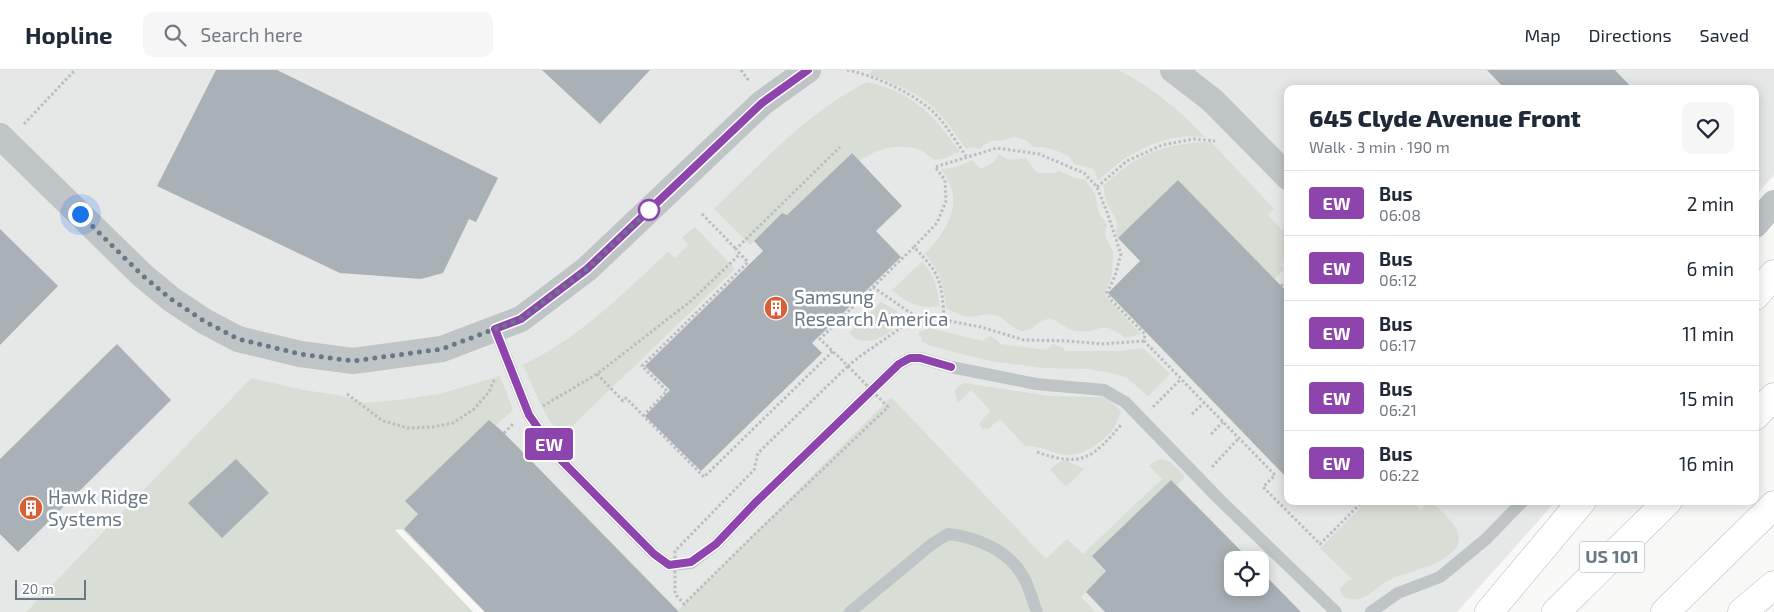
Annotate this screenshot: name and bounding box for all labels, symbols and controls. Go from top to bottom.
search box [143,12,493,57]
text: Hopline [25,20,113,49]
icon: search [161,21,189,49]
text: Search here [201,23,303,46]
text: Map [1524,24,1561,46]
text: Directions [1589,24,1672,46]
text: Saved [1700,24,1749,46]
button: heart [1682,102,1734,154]
text: 645 Clyde Avenue Front [1309,103,1581,132]
text: Walk · 3 min · 190 m [1309,137,1450,156]
text: Bus [1379,182,1413,205]
text: EW [1323,192,1350,214]
text: 2 min [1687,192,1734,215]
unlabelled marker [638,199,660,221]
your location [68,202,93,227]
text: 06:08 [1379,205,1421,224]
text: Bus [1379,247,1413,270]
text: EW [1323,257,1350,279]
text: 6 min [1686,257,1734,280]
text: 06:12 [1379,270,1417,289]
place label: Samsung Research America [794,285,948,330]
building icon: Samsung Research America [763,295,789,321]
text: Bus [1379,312,1413,335]
text: EW [1323,322,1350,344]
text: 11 min [1682,322,1734,345]
text: 06:17 [1379,335,1416,354]
text: Bus [1379,377,1413,400]
text: EW [1323,387,1350,409]
text: 15 min [1680,387,1734,410]
text: 06:21 [1379,400,1417,419]
line badge: EW [526,428,572,460]
text: EW [535,433,563,455]
text: Bus [1379,442,1413,465]
text: EW [1323,452,1350,474]
text: 16 min [1679,452,1734,475]
text: 06:22 [1379,465,1420,484]
place label: Hawk Ridge Systems [48,485,149,530]
building icon: Hawk Ridge Systems [18,495,44,521]
road number: US 101 [1580,542,1644,572]
map controls [1224,551,1269,596]
button: locate [1224,551,1269,596]
scale bar [15,577,86,600]
text: 20 m [22,580,54,597]

